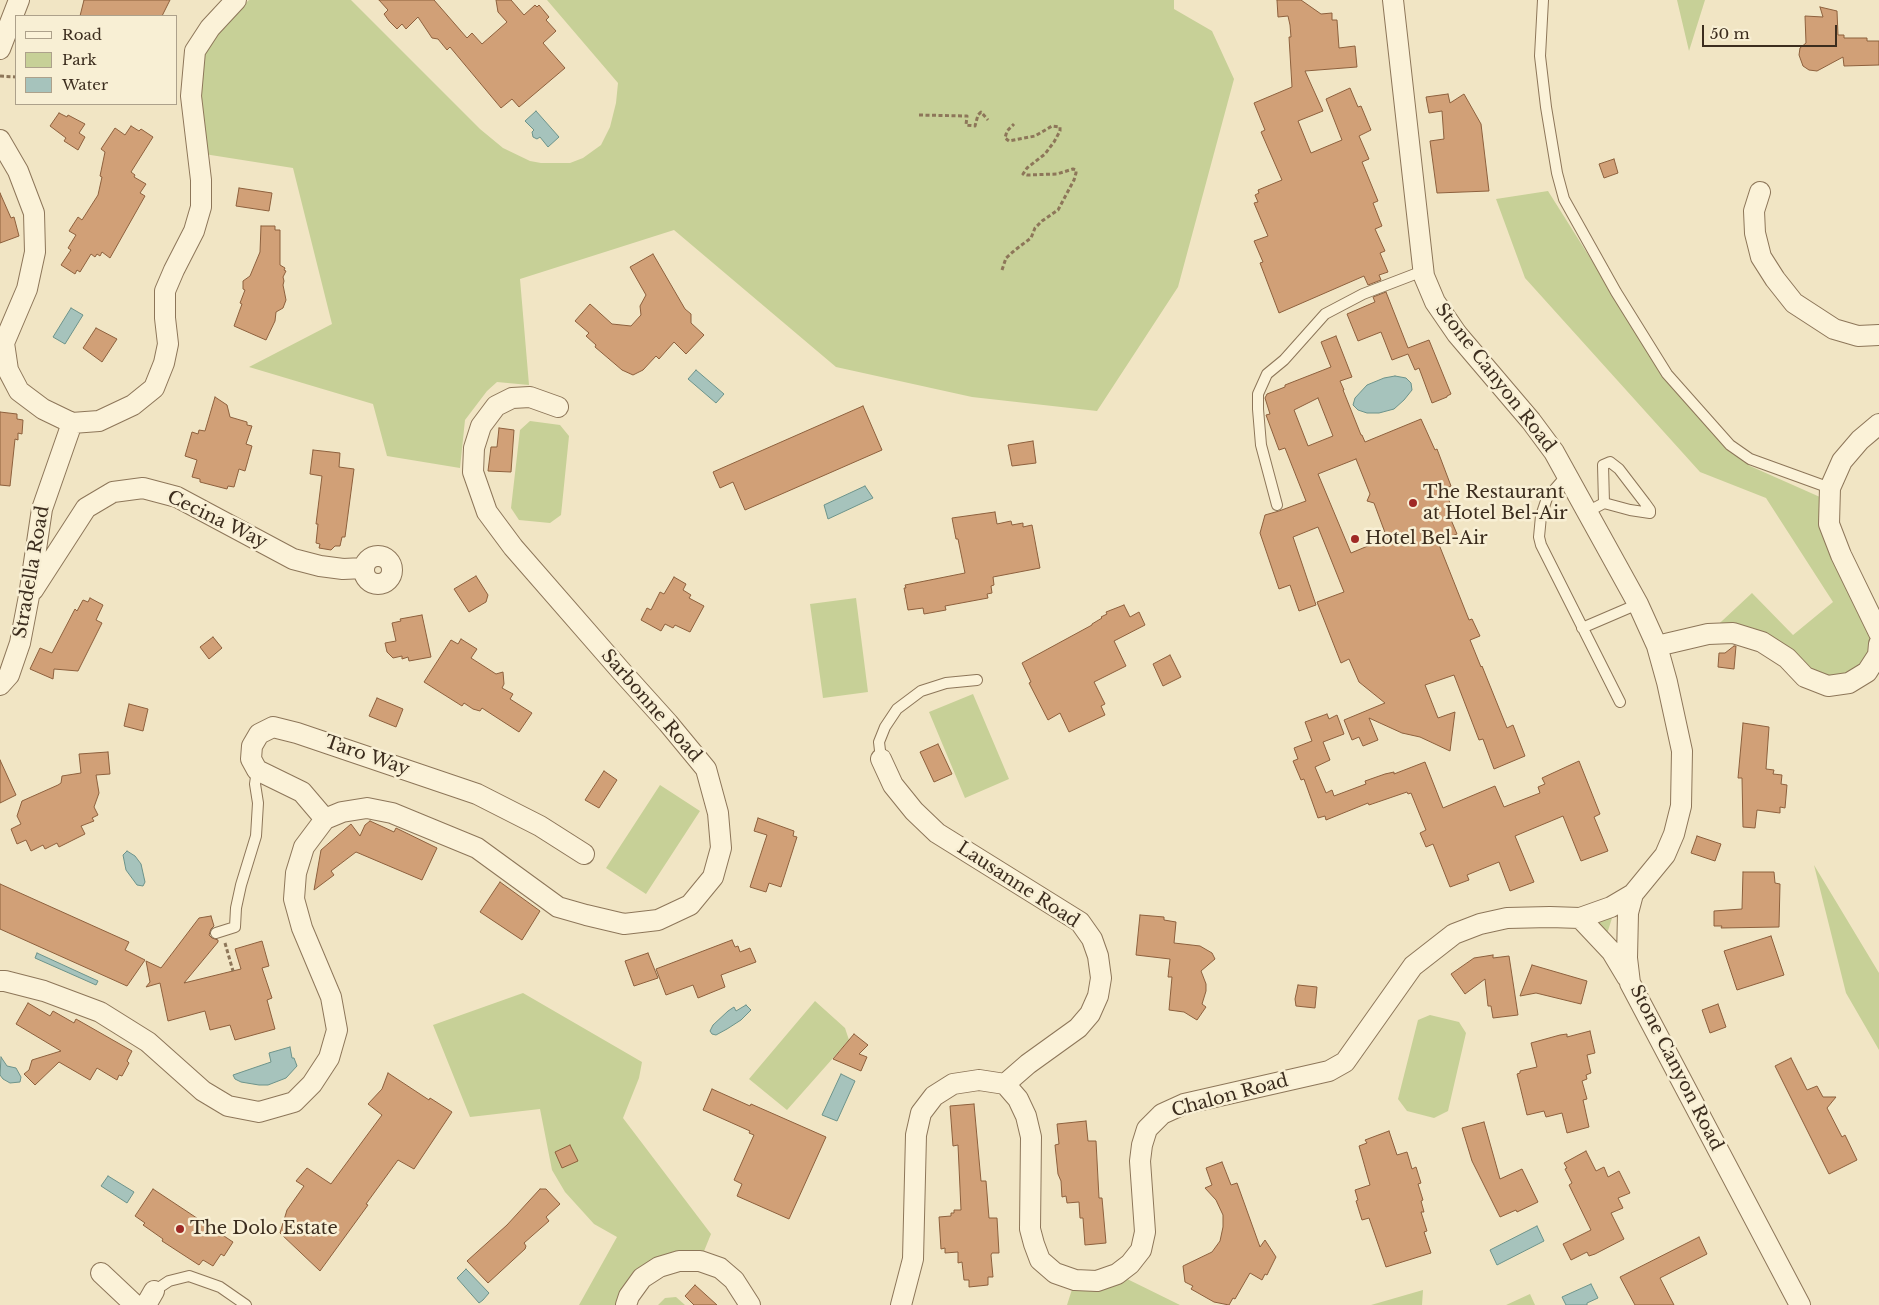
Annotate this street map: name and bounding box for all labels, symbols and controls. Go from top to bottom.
legend [15,15,178,105]
scale bar [1704,15,1839,47]
text: 50 m [1710,24,1750,43]
text: Road [62,25,102,44]
text: Park [62,50,97,69]
text: Water [62,75,108,94]
street label: Stone Canyon Road [1430,299,1560,457]
place label: The Restaurant at Hotel Bel-Air [1423,482,1568,524]
street label: Cecina Way [163,486,271,554]
marker: The Restaurant at Hotel Bel-Air [1407,497,1419,509]
street label: Stradella Road [10,504,54,640]
place label: Hotel Bel-Air [1365,528,1488,550]
marker: Hotel Bel-Air [1349,533,1361,545]
street label: Sarbonne Road [596,645,706,767]
street label: Taro Way [322,731,412,781]
street label: Lausanne Road [953,837,1083,933]
street label: Stone Canyon Road [1625,982,1727,1154]
street label: Chalon Road [1169,1070,1291,1122]
place label: The Dolo Estate [190,1218,338,1240]
marker: The Dolo Estate [174,1223,186,1235]

